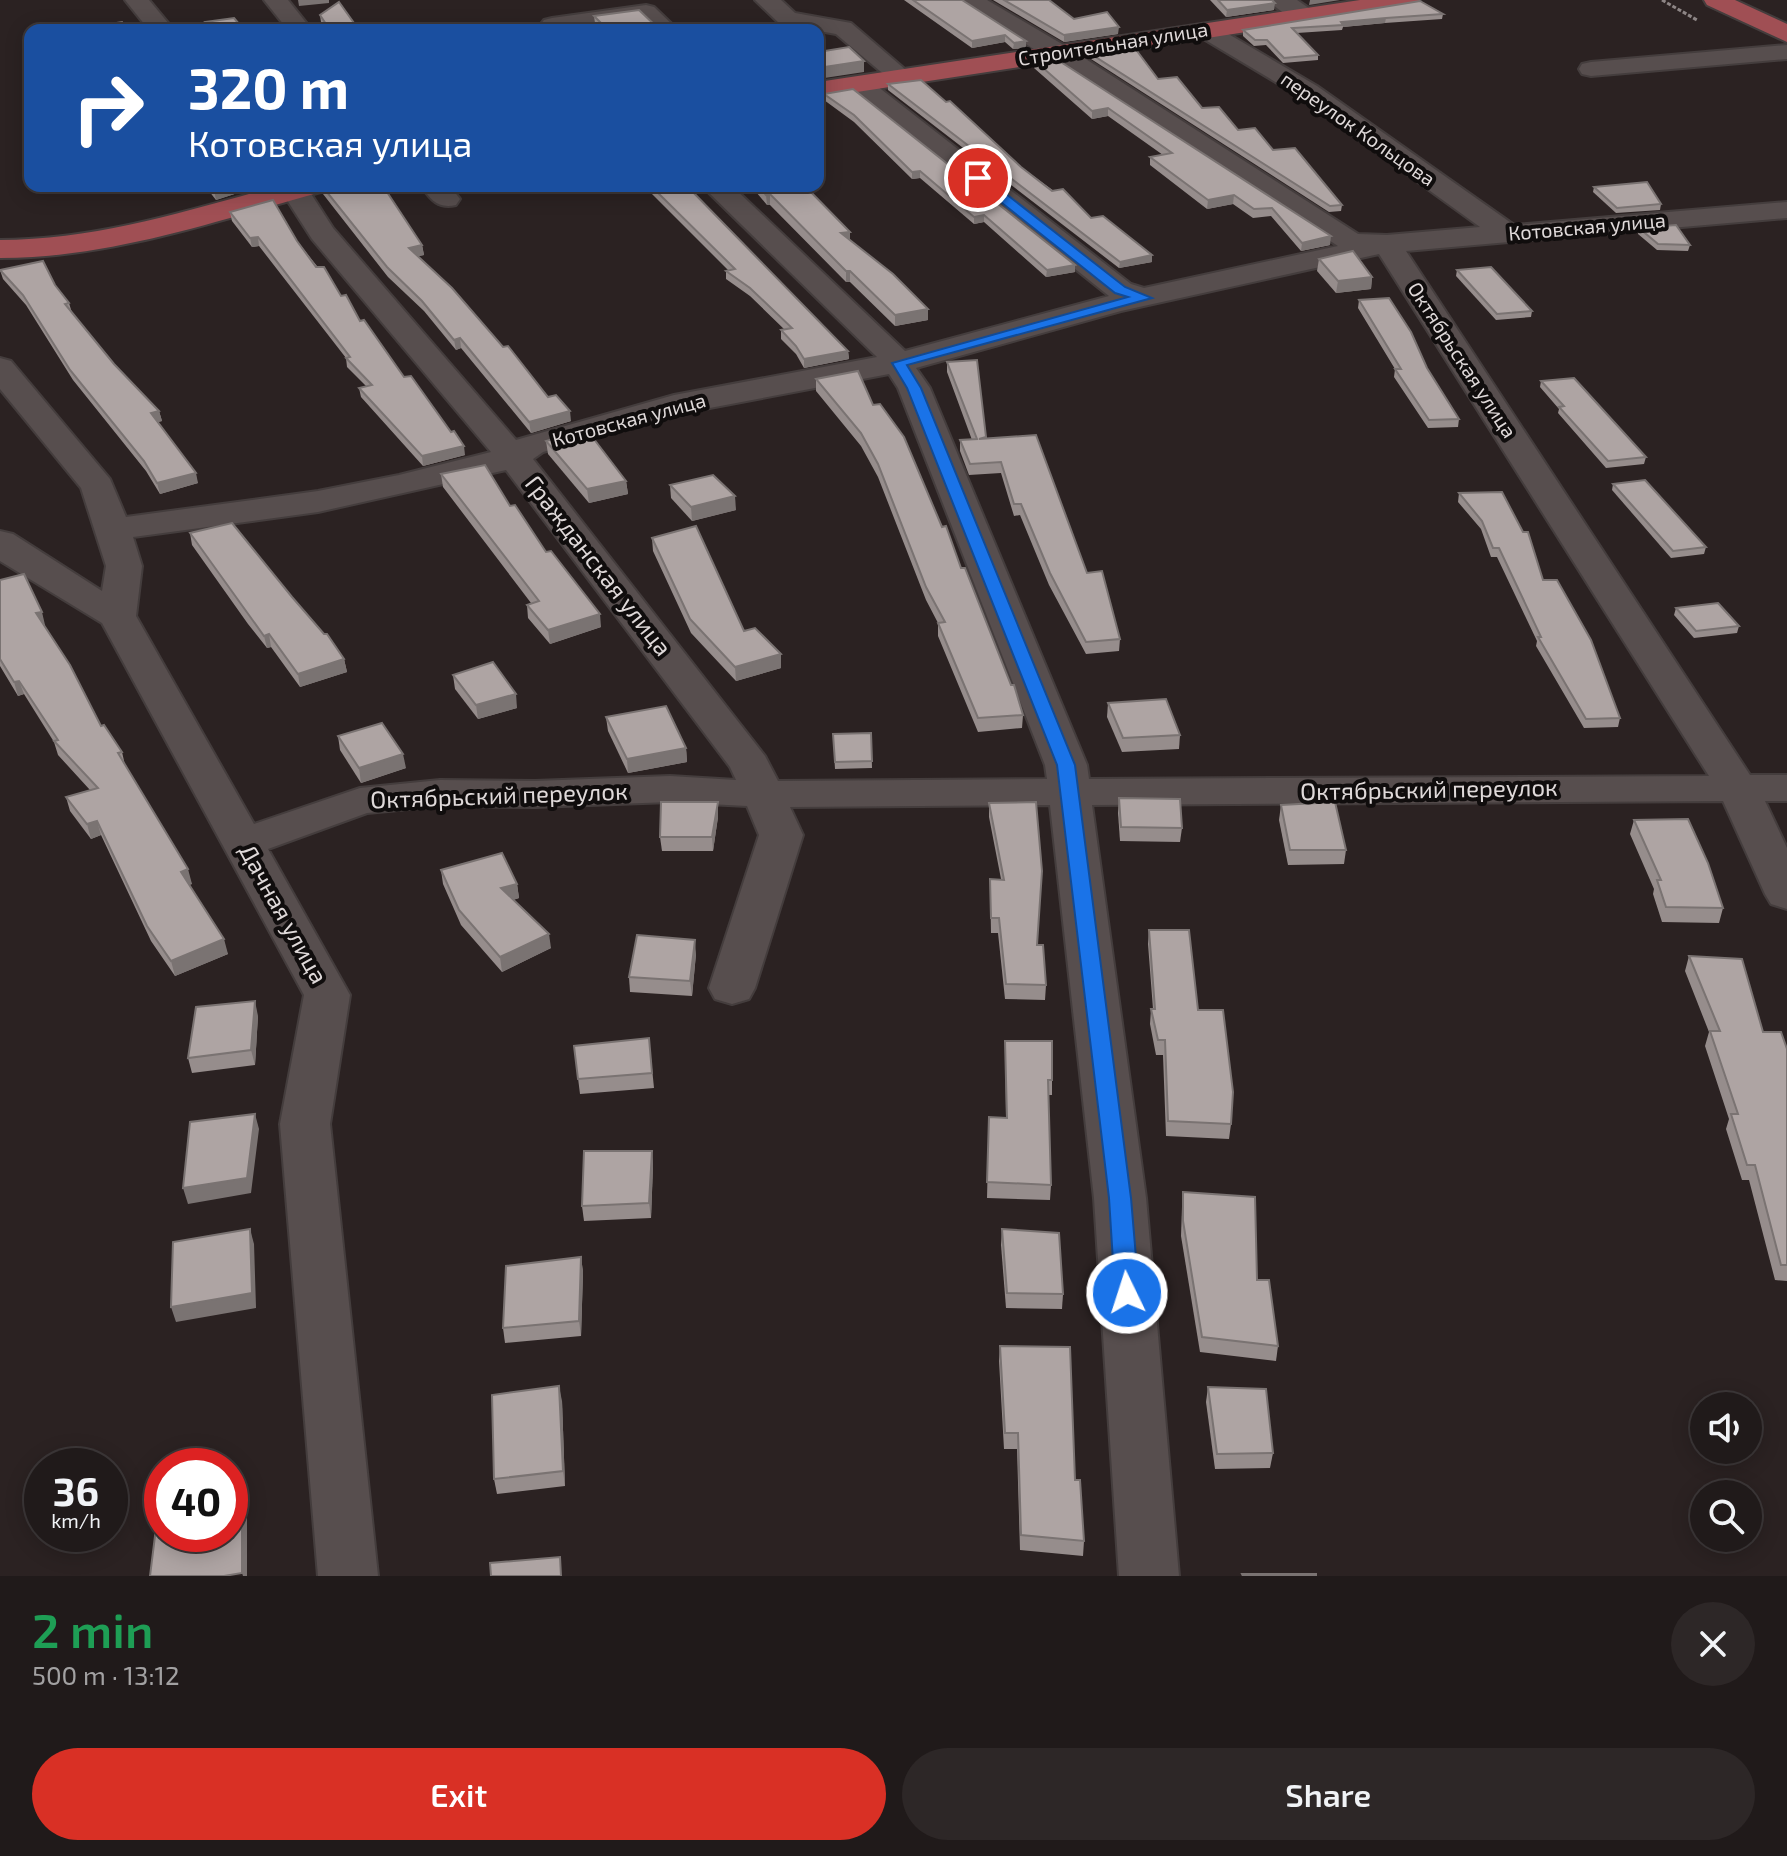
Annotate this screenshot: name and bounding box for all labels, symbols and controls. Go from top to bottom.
street label: Строительная улица [1016,16,1210,71]
text: 320 m [188,53,349,120]
icon: right [56,56,160,160]
street label: переулок Кольцова [1276,66,1440,191]
text: Котовская улица [188,121,472,164]
pin [944,144,1012,212]
icon: arrive [956,156,1000,200]
street label: Котовская улица [1507,207,1667,246]
street label: Октябрьская улица [1403,277,1522,442]
street label: Котовская улица [549,387,708,452]
street label: Гражданская улица [519,469,679,662]
street label: Октябрьский переулок [1300,772,1558,806]
street label: Октябрьский переулок [370,776,628,814]
street label: Дачная улица [233,838,335,989]
position arrow [1085,1251,1169,1335]
map controls [1690,1392,1762,1552]
button: sound [1690,1392,1762,1464]
speed limit sign: 40 [144,1448,248,1552]
text: 36 [53,1466,99,1514]
button: search [1690,1480,1762,1552]
text: km/h [51,1508,101,1532]
text: 2 min [32,1600,153,1658]
button: close [1671,1602,1755,1686]
text: 500 m · 13:12 [32,1659,180,1690]
button: Exit [32,1748,886,1840]
button: Share [902,1748,1755,1840]

